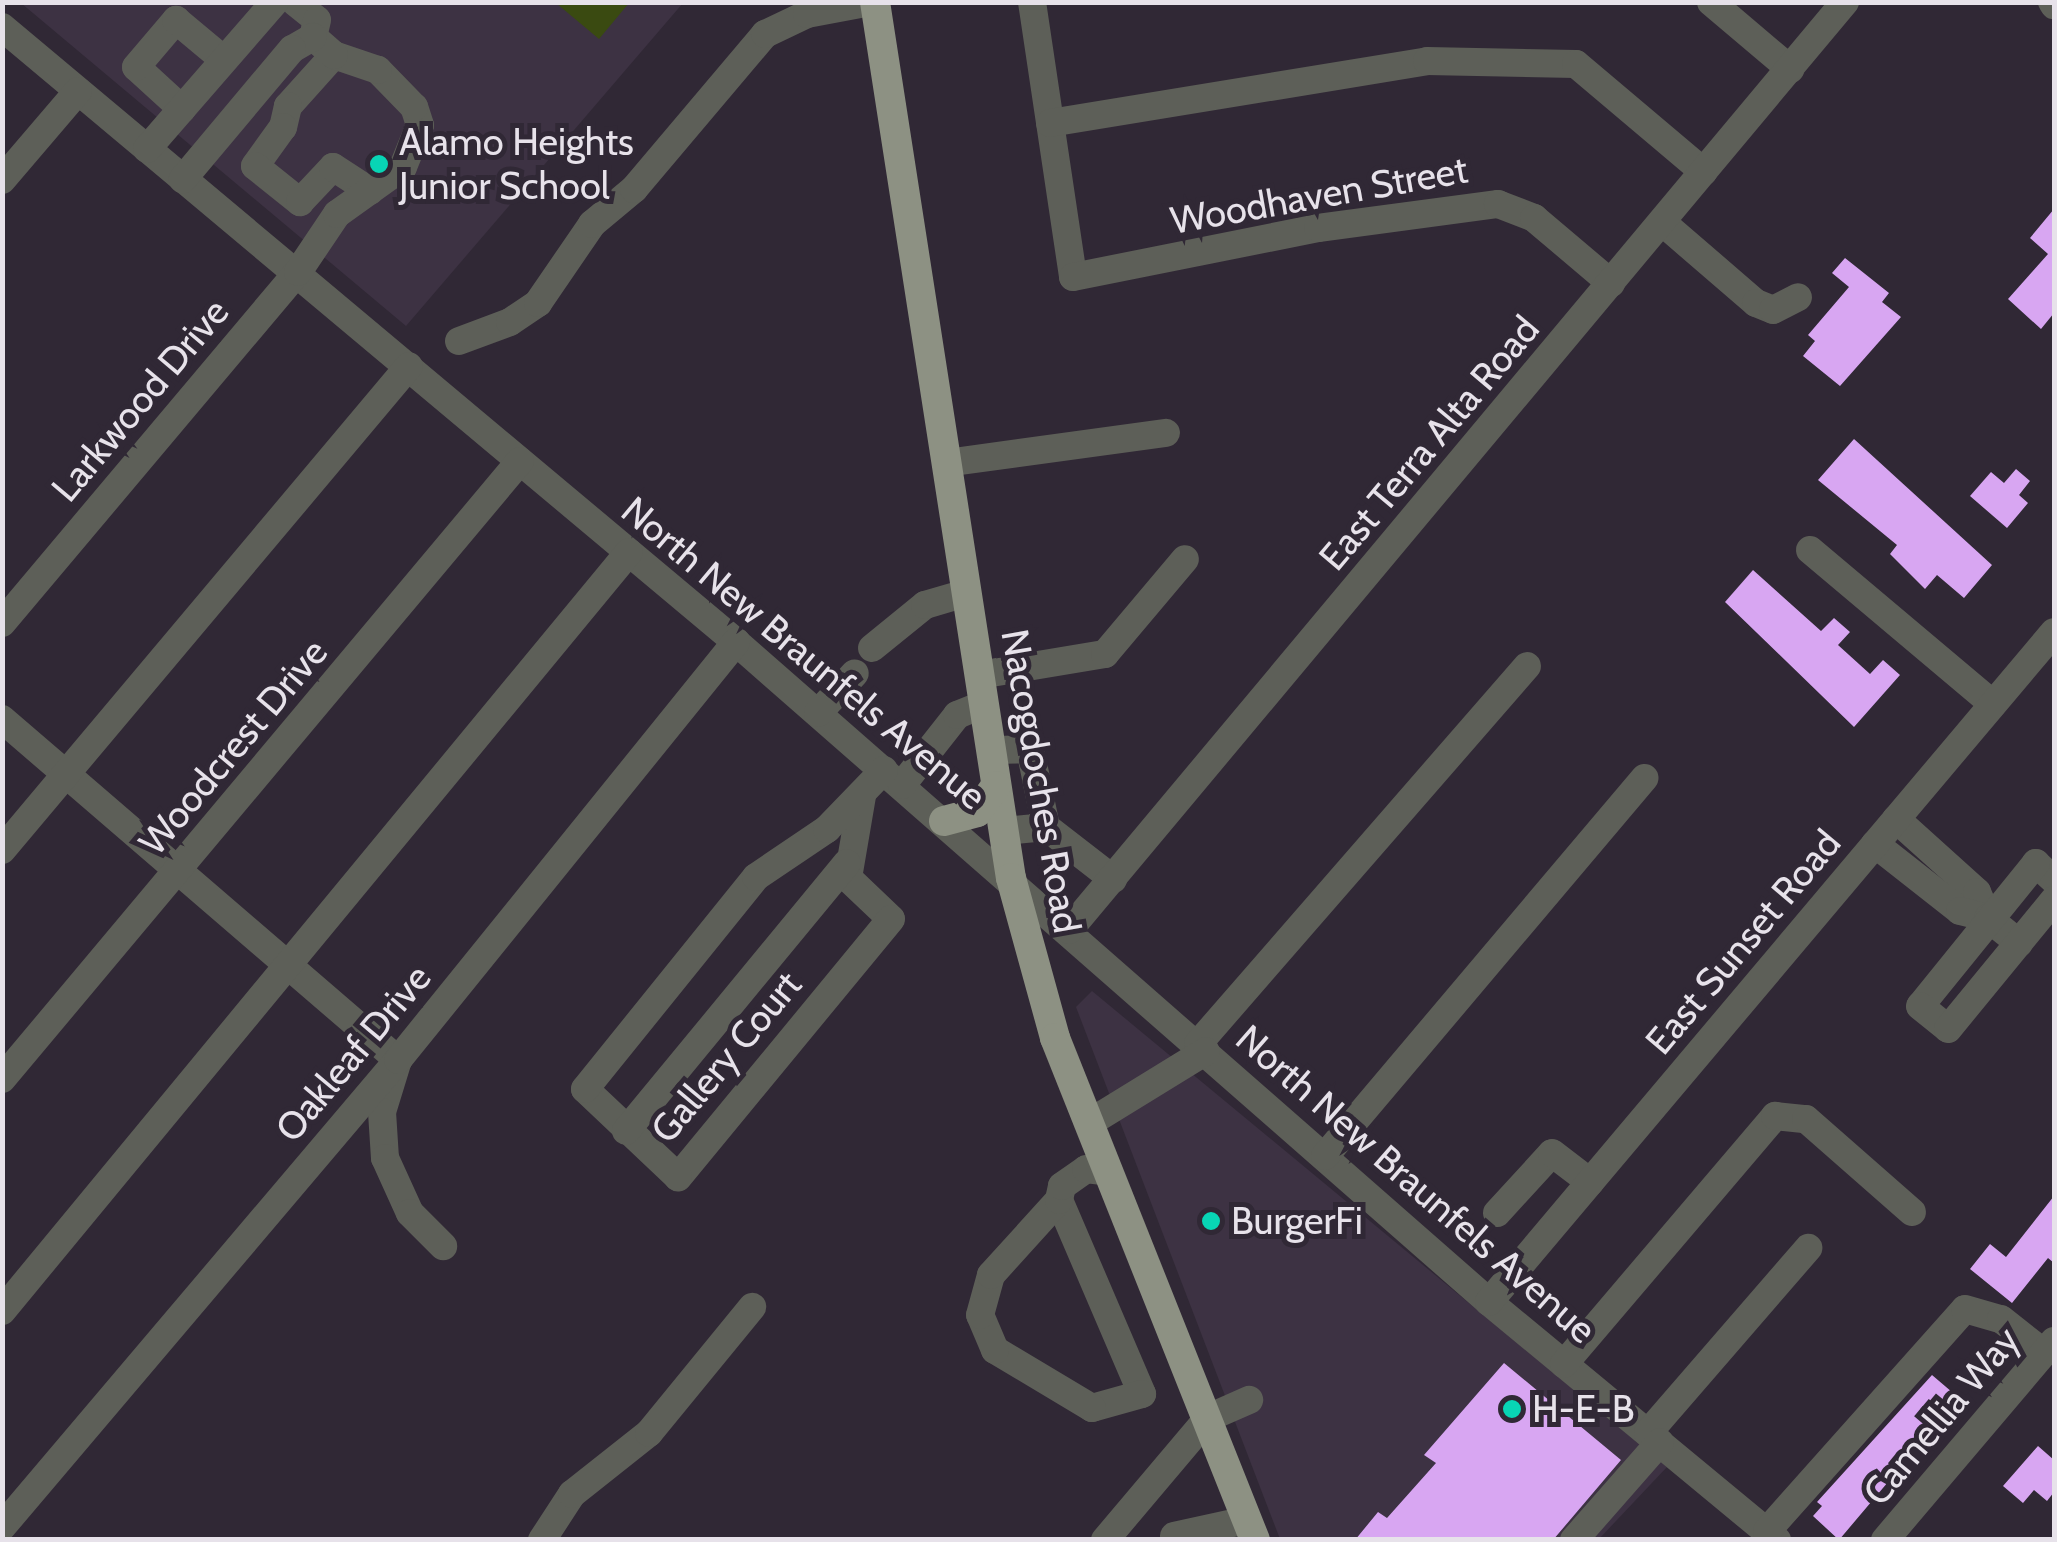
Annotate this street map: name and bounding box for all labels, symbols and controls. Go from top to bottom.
place label: Alamo Heights Junior School [399,119,634,208]
street label: Woodhaven Street [1167,146,1471,244]
marker: Alamo Heights Junior School [368,153,390,175]
street label: Larkwood Drive [42,289,238,511]
street label: East Terra Alta Road [1309,307,1549,579]
street label: North New Braunfels Avenue [613,487,995,819]
street label: Nacogdoches Road [992,626,1090,936]
street label: Woodcrest Drive [129,630,337,864]
street label: East Sunset Road [1636,821,1850,1063]
street label: Oakleaf Drive [266,955,440,1151]
street label: Gallery Court [641,962,811,1152]
street label: North New Braunfels Avenue [1227,1015,1605,1353]
place label: BurgerFi [1231,1198,1363,1244]
marker: BurgerFi [1200,1210,1222,1232]
street label: Camellia Way [1853,1318,2029,1514]
place label: H-E-B [1532,1386,1634,1432]
marker: H-E-B [1501,1398,1523,1420]

